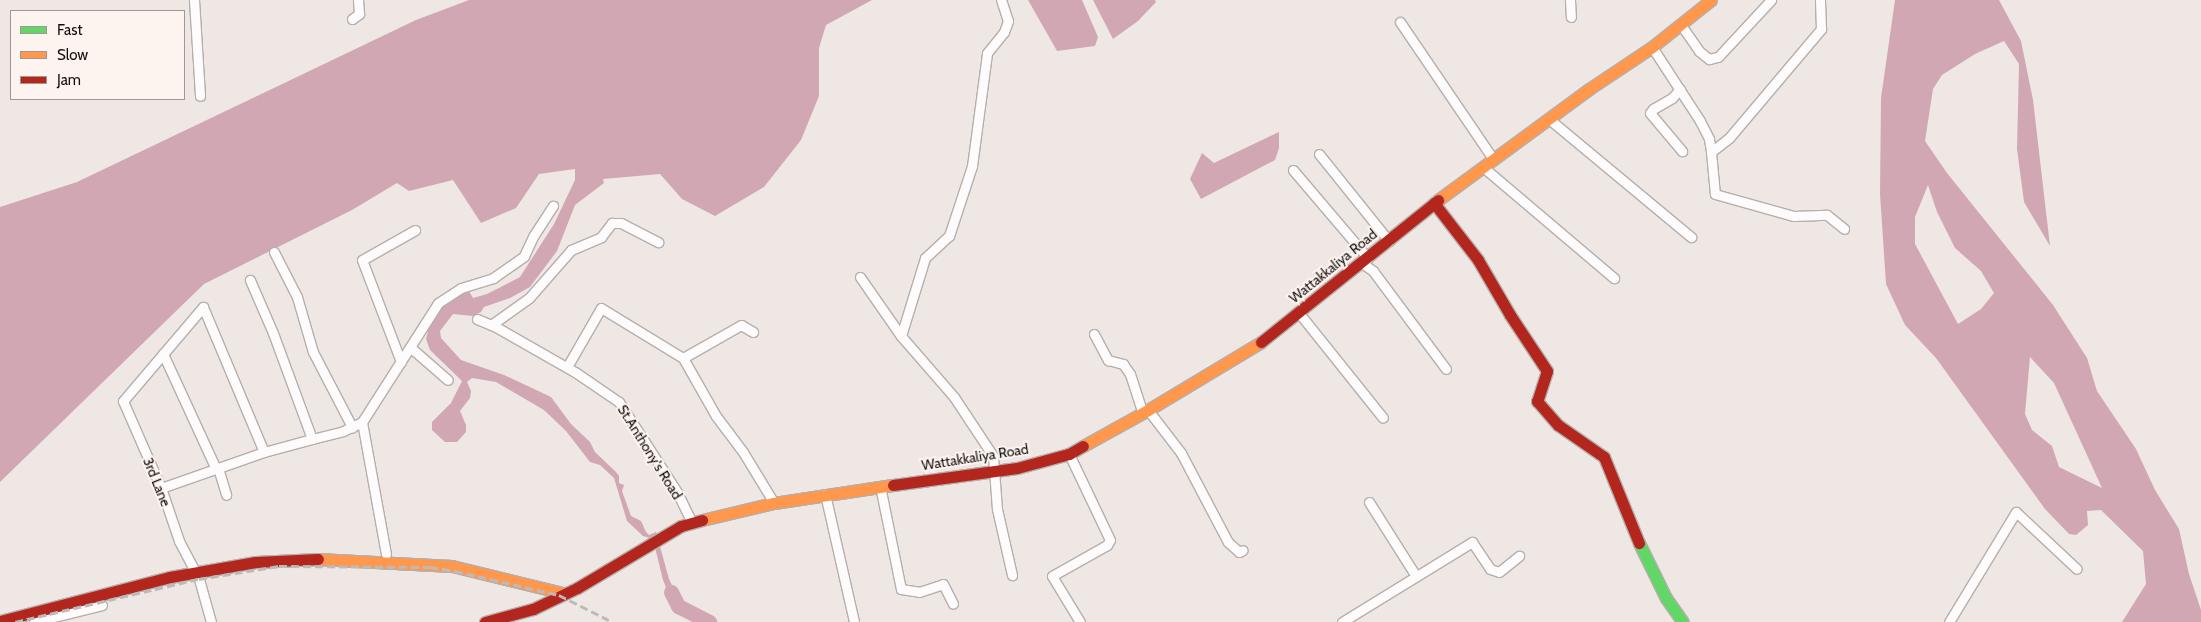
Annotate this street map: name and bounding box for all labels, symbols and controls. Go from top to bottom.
legend [10,10,185,100]
text: Fast [57,21,82,39]
text: Slow [57,46,88,64]
text: Jam [57,71,81,89]
street label: Wattakkaliya Road [1286,225,1380,307]
street label: St.Anthony's Road [614,402,686,502]
street label: Wattakkaliya Road [920,440,1030,474]
street label: 3rd Lane [140,455,174,509]

